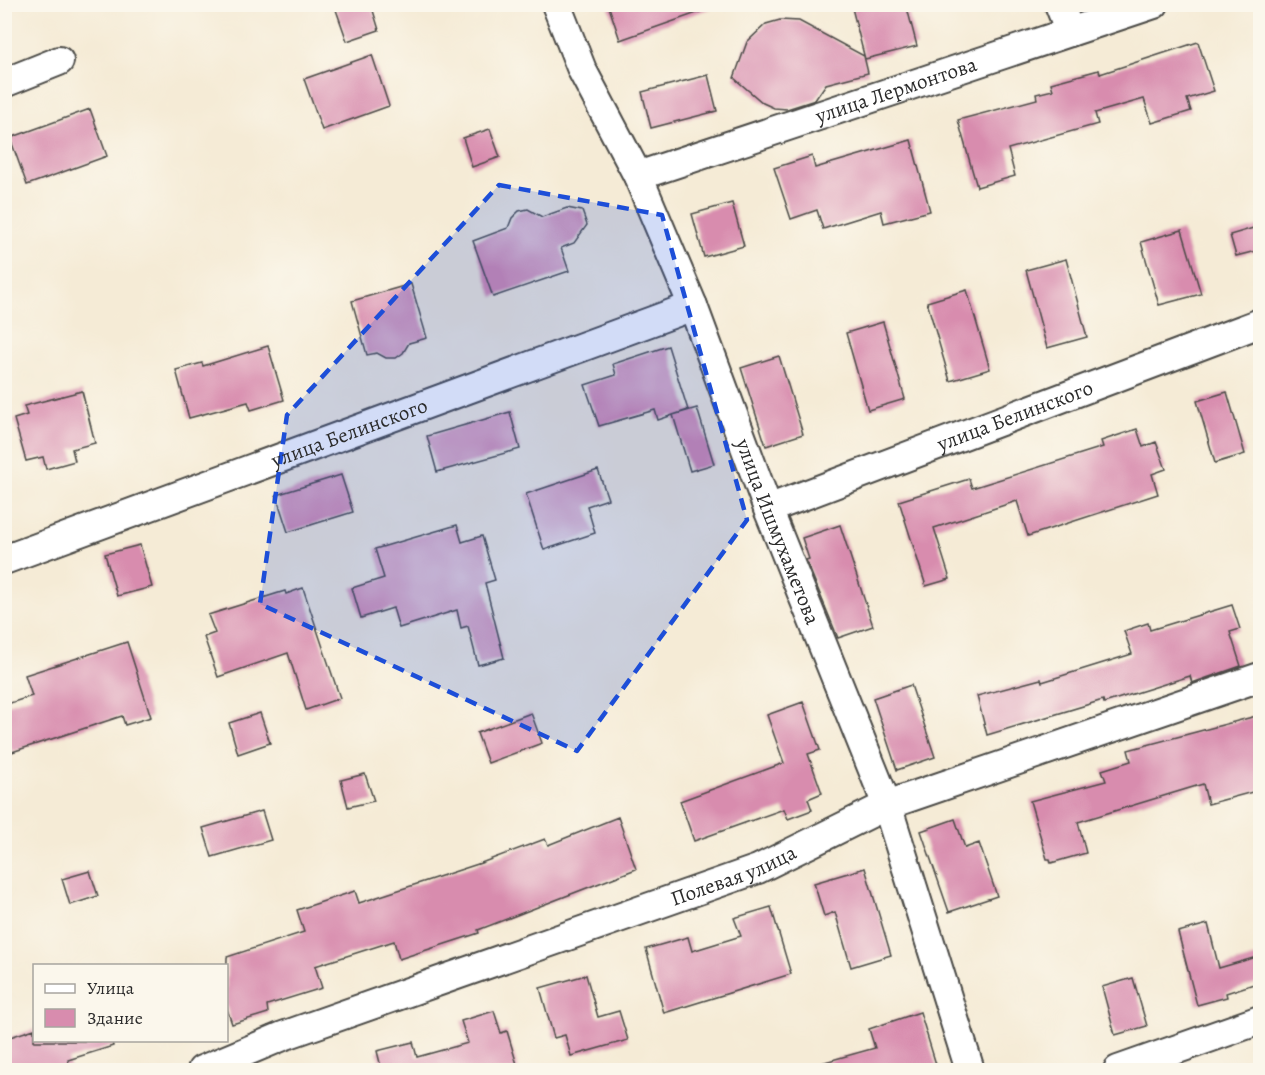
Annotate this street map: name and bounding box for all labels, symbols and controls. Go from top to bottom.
street label: улица Лермонтова [811,50,981,130]
street label: улица Белинского [932,373,1097,458]
street label: улица Белинского [266,391,431,475]
street label: улица Ишмухаметова [729,434,827,629]
street label: Полевая улица [667,838,801,913]
legend [33,964,228,1042]
text: Улица [87,976,135,1000]
text: Здание [87,1006,143,1030]

